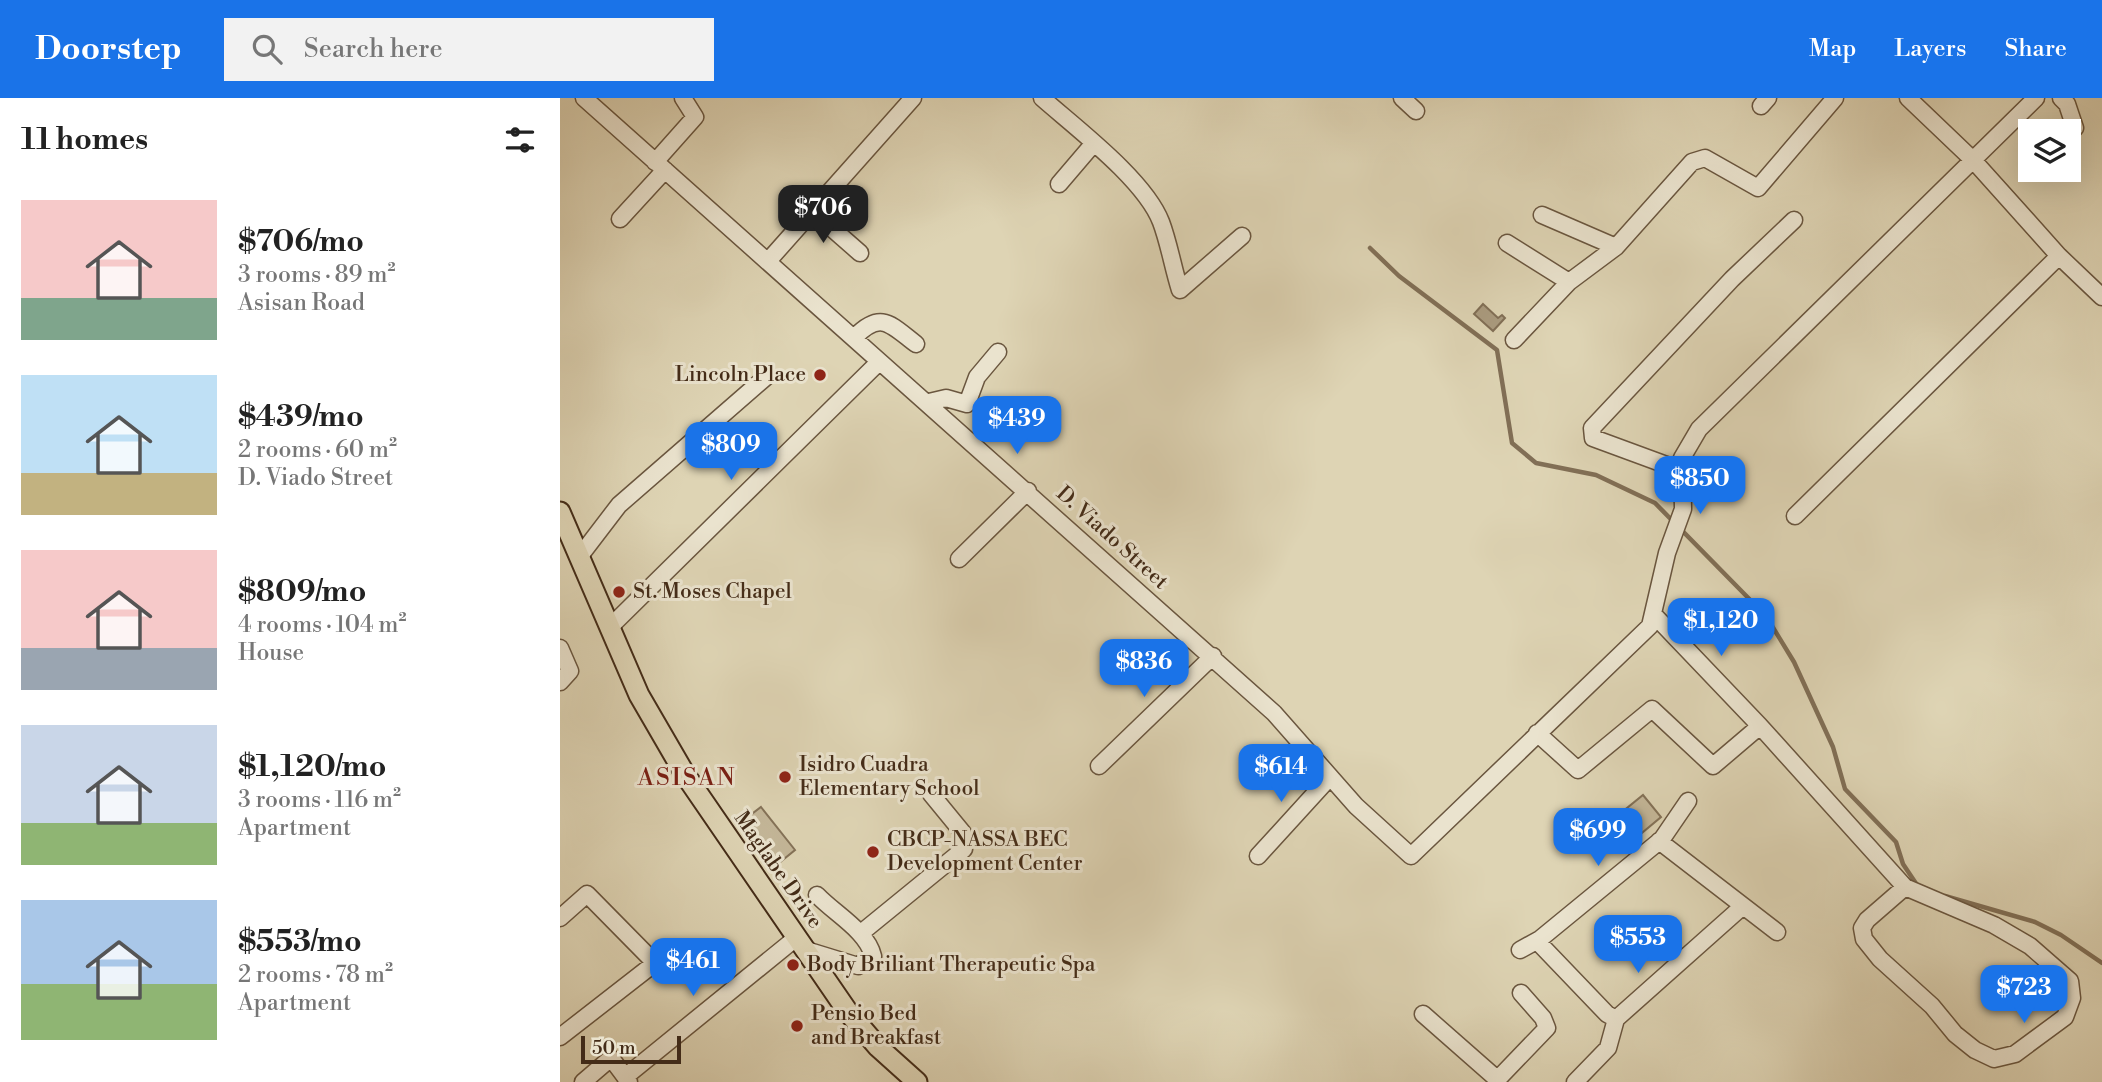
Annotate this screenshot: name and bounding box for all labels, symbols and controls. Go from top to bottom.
search box [224,18,714,81]
text: Doorstep [35,29,182,70]
icon: search [248,30,286,68]
text: Search here [304,33,443,65]
text: Map [1809,34,1856,64]
text: Layers [1894,34,1966,64]
text: Share [2004,34,2067,64]
map controls [2018,119,2081,182]
button: layers [2018,119,2081,182]
text: 11 homes [21,121,148,159]
icon: filters [501,121,539,159]
pin: $706 [782,186,864,245]
text: $706 [794,194,852,222]
text: $706/mo [238,223,364,261]
icon: home [77,228,161,312]
text: 3 rooms · 89 m² [238,261,395,289]
text: Asisan Road [238,289,365,317]
place label: Lincoln Place [675,362,806,388]
marker: Lincoln Place [812,367,828,383]
pin: $439 [976,396,1058,456]
text: $439/mo [238,398,364,436]
icon: home [77,403,161,487]
text: $439 [988,405,1046,433]
pin: $809 [690,422,772,482]
text: $809 [701,431,761,459]
text: 2 rooms · 60 m² [238,436,397,464]
pin: $850 [1659,456,1741,516]
text: D. Viado Street [238,464,393,492]
text: $850 [1670,465,1730,493]
street label: D. Viado Street [1051,481,1174,595]
text: $809/mo [238,573,366,611]
icon: home [77,578,161,662]
place label: St. Moses Chapel [633,579,792,605]
marker: St. Moses Chapel [611,584,627,600]
pin: $1,120 [1664,598,1778,658]
text: $1,120 [1684,607,1758,635]
text: 4 rooms · 104 m² [238,611,407,639]
text: House [238,639,304,667]
pin: $836 [1103,640,1185,699]
text: $836 [1116,648,1172,676]
pin: $614 [1240,744,1322,804]
text: $1,120/mo [238,748,386,786]
place label: Isidro Cuadra Elementary School [799,752,979,802]
icon: home [77,753,161,837]
text: $614 [1255,753,1307,781]
district label: ASISAN [636,763,737,793]
marker: Isidro Cuadra Elementary School [777,769,793,785]
text: 3 rooms · 116 m² [238,786,401,814]
street label: Maglabe Drive [728,806,828,934]
pin: $699 [1557,808,1639,868]
text: Apartment [238,814,351,842]
text: $699 [1569,817,1627,845]
place label: CBCP-NASSA BEC Development Center [887,827,1083,877]
marker: CBCP-NASSA BEC Development Center [865,844,881,860]
pin: $553 [1597,916,1679,975]
text: $553/mo [238,923,362,961]
text: $553 [1610,924,1666,952]
icon: home [77,928,161,1012]
pin: $461 [652,939,734,998]
text: $461 [666,947,720,975]
place label: Body Briliant Therapeutic Spa [806,952,1096,978]
marker: Body Briliant Therapeutic Spa [785,957,801,973]
text: 2 rooms · 78 m² [238,961,393,989]
pin: $723 [1983,965,2065,1025]
text: $723 [1996,974,2052,1002]
text: Apartment [238,989,351,1017]
place label: Pensio Bed and Breakfast [811,1001,942,1051]
marker: Pensio Bed and Breakfast [789,1018,805,1034]
scale bar [581,1033,681,1065]
text: 50 m [592,1036,636,1060]

